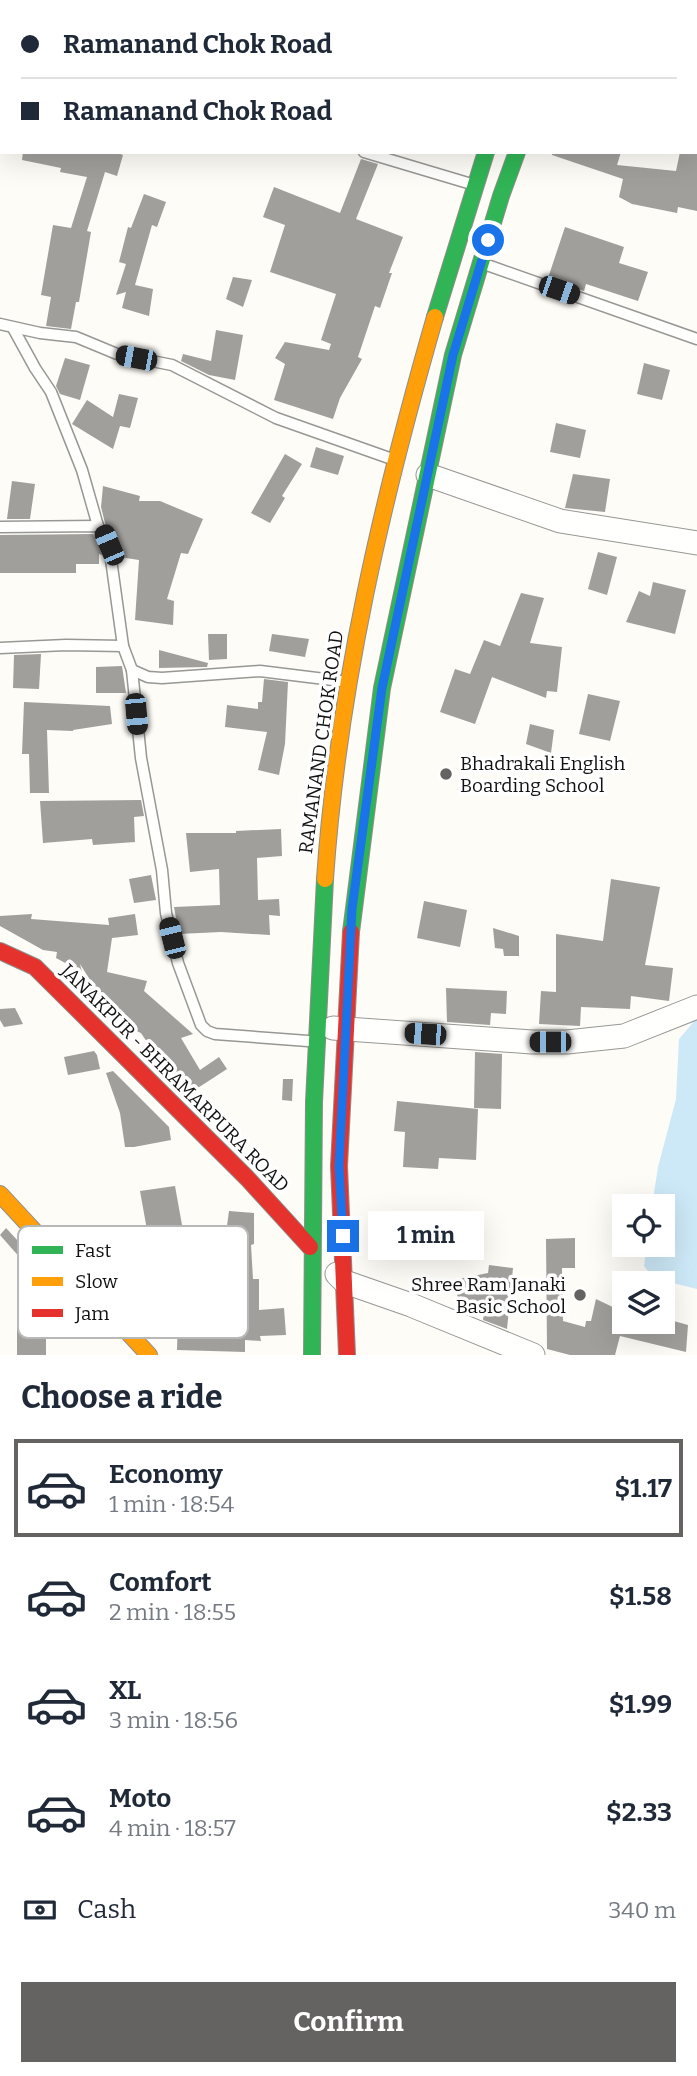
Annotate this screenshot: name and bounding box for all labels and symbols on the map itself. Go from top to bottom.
route start [472,224,504,256]
car [536,273,583,307]
car [114,344,159,372]
car [92,522,127,568]
street label: RAMANAND CHOK ROAD [294,629,348,855]
car [124,692,149,736]
place label: Bhadrakali English Boarding School [460,752,625,797]
marker: Bhadrakali English Boarding School [438,766,454,782]
car [157,915,188,961]
street label: JANAKPUR - BHRAMARPURA ROAD [56,959,294,1197]
car [404,1022,447,1046]
car [530,1032,572,1053]
callout: 1 min [368,1212,483,1260]
route end [327,1220,359,1252]
legend [18,1226,248,1338]
text: Fast [75,1239,112,1262]
text: Slow [75,1270,118,1293]
place label: Shree Ram Janaki Basic School [411,1273,566,1318]
marker: Shree Ram Janaki Basic School [572,1287,588,1303]
text: Jam [74,1302,109,1325]

